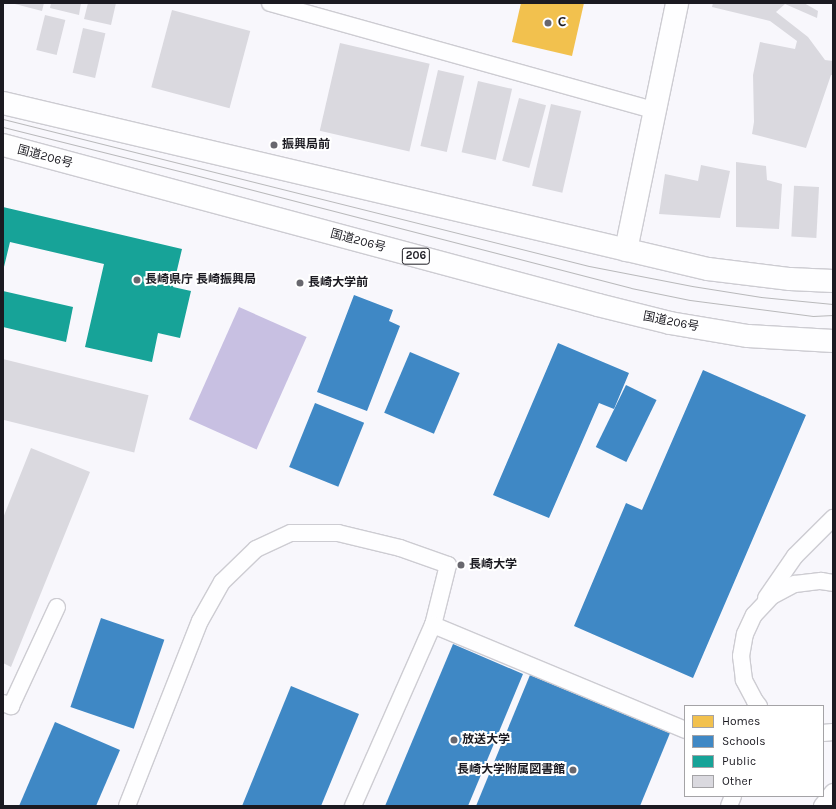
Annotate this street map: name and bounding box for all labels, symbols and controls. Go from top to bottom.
place label: Ｃ [556,16,568,30]
marker: Ｃ [543,18,553,28]
place label: 振興局前 [282,138,330,152]
marker: 振興局前 [269,140,279,150]
street label: 国道206号 [16,143,74,171]
street label: 国道206号 [329,227,387,255]
road number: 206 [401,247,431,265]
place label: 長崎県庁 長崎振興局 [145,273,256,287]
marker: 長崎県庁 長崎振興局 [132,275,142,285]
place label: 長崎大学前 [308,276,368,290]
marker: 長崎大学前 [295,278,305,288]
street label: 国道206号 [642,309,700,335]
place label: 長崎大学 [469,558,517,572]
marker: 長崎大学 [456,560,466,570]
legend [684,705,824,797]
text: Homes [722,714,760,728]
place label: 放送大学 [462,733,510,747]
text: Schools [722,734,765,748]
marker: 放送大学 [449,735,459,745]
text: Public [722,754,756,768]
place label: 長崎大学附属図書館 [457,763,565,777]
marker: 長崎大学附属図書館 [568,765,578,775]
text: Other [722,774,752,788]

